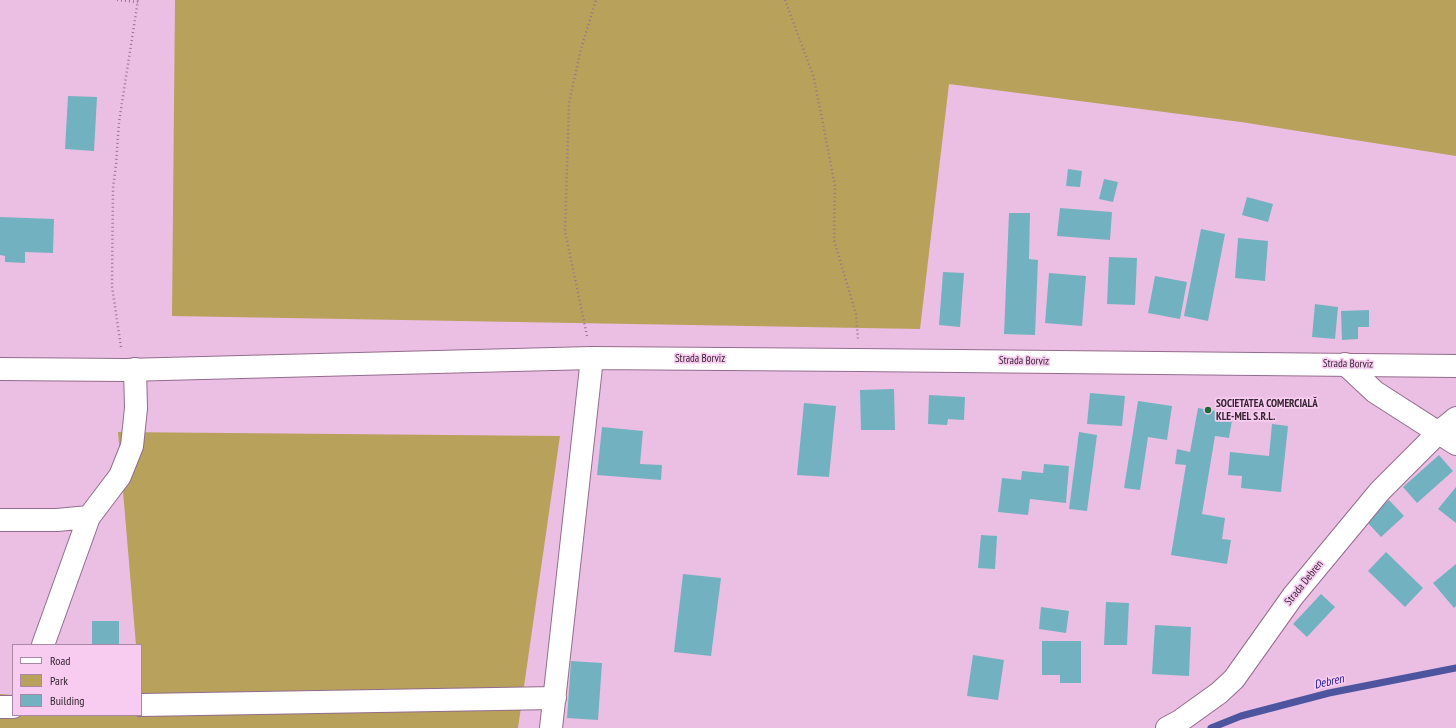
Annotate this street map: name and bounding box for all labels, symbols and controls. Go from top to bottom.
street label: Strada Borviz [675,352,725,366]
street label: Strada Borviz [999,354,1049,368]
street label: Strada Borviz [1323,357,1373,371]
place label: SOCIETATEA COMERCIALĂ KLE-MEL S.R.L. [1216,397,1318,423]
marker: SOCIETATEA COMERCIALĂ KLE-MEL S.R.L. [1203,405,1213,415]
street label: Strada Debren [1282,558,1326,608]
legend [12,644,142,716]
text: Road [50,653,70,668]
water label: Debren [1313,672,1345,692]
text: Park [50,673,68,688]
text: Building [50,693,85,708]

